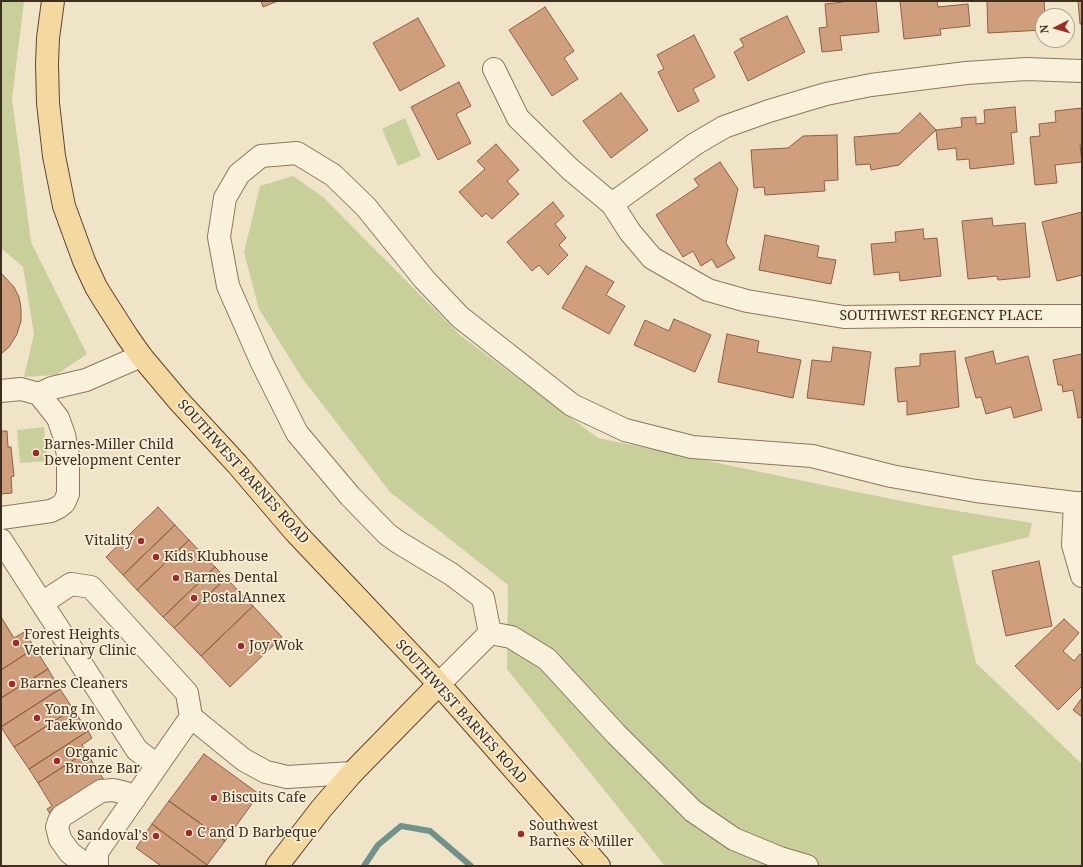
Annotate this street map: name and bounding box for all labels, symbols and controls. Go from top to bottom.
north arrow [1035,8,1075,48]
text: N [1036,24,1051,34]
street label: SOUTHWEST REGENCY PLACE [839,308,1043,324]
street label: SOUTHWEST BARNES ROAD [174,396,312,548]
place label: Barnes-Miller Child Development Center [44,437,181,470]
marker: Barnes-Miller Child Development Center [31,448,41,458]
place label: Vitality [85,533,133,549]
marker: Vitality [136,536,146,546]
place label: Kids Klubhouse [164,549,268,565]
marker: Kids Klubhouse [151,552,161,562]
place label: Barnes Dental [184,570,278,586]
marker: Barnes Dental [171,573,181,583]
place label: PostalAnnex [202,590,286,606]
marker: PostalAnnex [189,593,199,603]
place label: Forest Heights Veterinary Clinic [24,627,136,660]
street label: SOUTHWEST BARNES ROAD [392,636,530,788]
marker: Forest Heights Veterinary Clinic [11,638,21,648]
place label: Joy Wok [249,638,303,654]
marker: Joy Wok [236,641,246,651]
place label: Barnes Cleaners [20,676,128,692]
marker: Barnes Cleaners [7,679,17,689]
place label: Yong In Taekwondo [45,702,123,734]
marker: Yong In Taekwondo [32,713,42,723]
place label: Organic Bronze Bar [65,745,140,778]
marker: Organic Bronze Bar [52,756,62,766]
place label: Biscuits Cafe [222,790,306,806]
marker: Biscuits Cafe [209,793,219,803]
place label: Southwest Barnes & Miller [529,818,634,850]
place label: C and D Barbeque [197,825,317,841]
place label: Sandoval's [77,828,148,844]
marker: C and D Barbeque [184,828,194,838]
marker: Southwest Barnes & Miller [516,829,526,839]
marker: Sandoval's [151,831,161,841]

